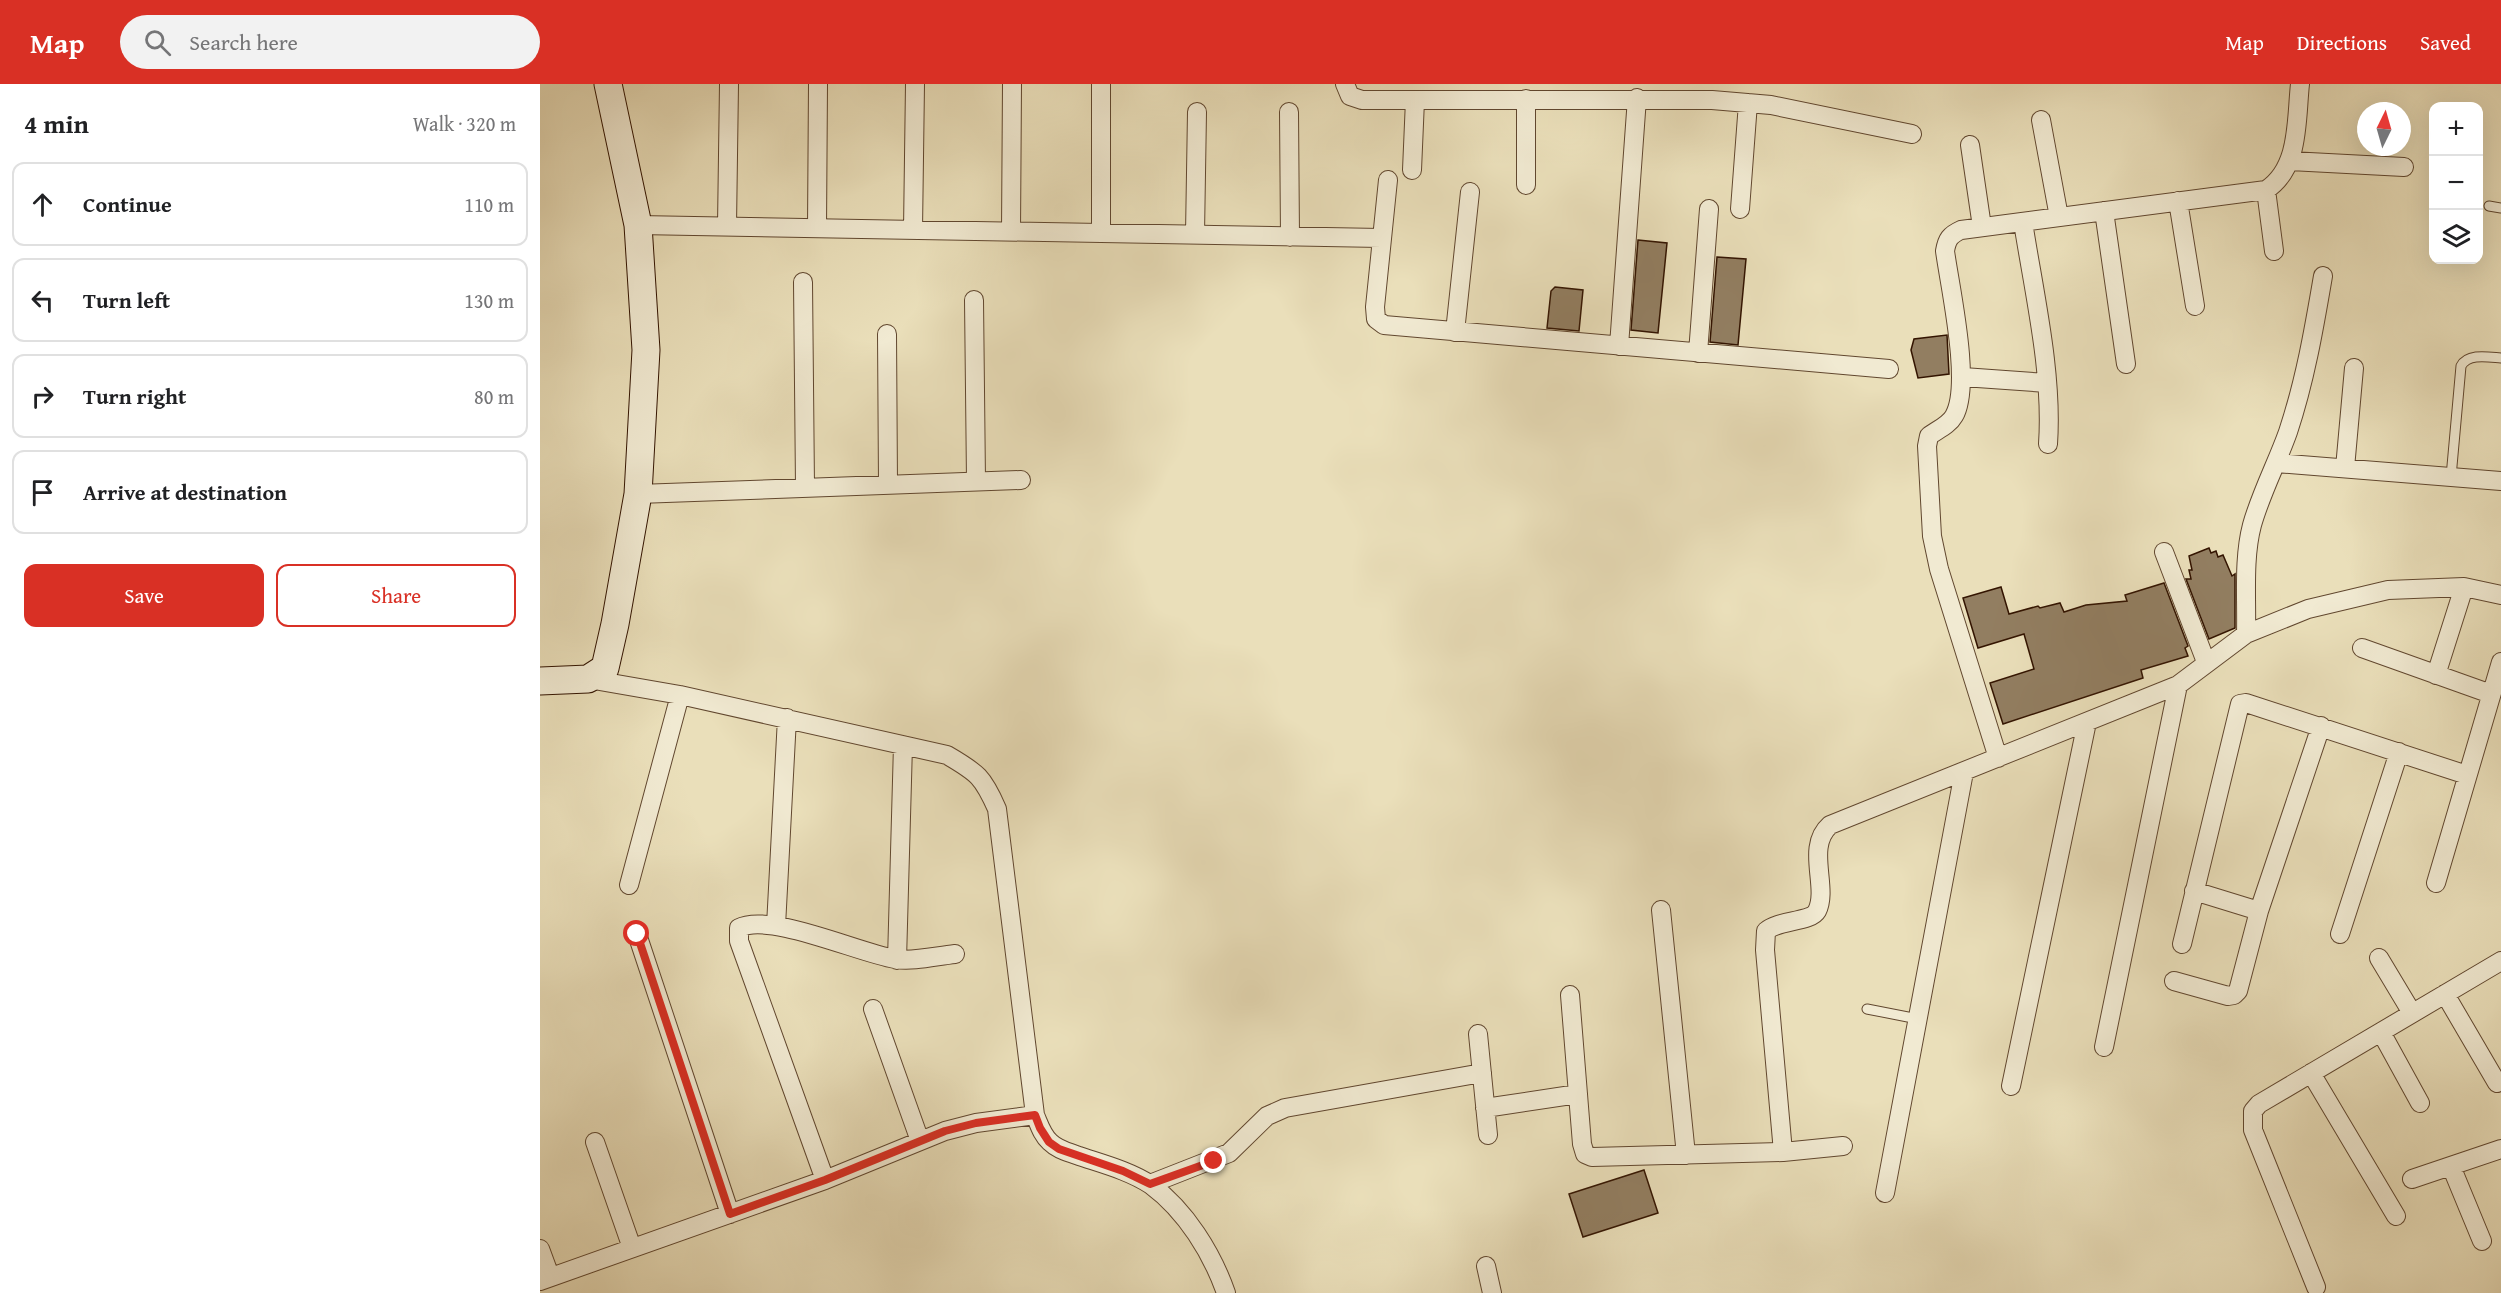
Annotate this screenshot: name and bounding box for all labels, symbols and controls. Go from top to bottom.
search box [120,15,540,69]
text: Map [30,22,84,63]
icon: search [141,26,174,59]
text: Search here [189,26,298,58]
text: Map [2225,27,2264,58]
text: Directions [2297,27,2387,58]
text: Saved [2420,27,2471,58]
north arrow [2357,102,2411,156]
map controls [2429,102,2483,264]
button: + [2429,102,2483,156]
text: 4 min [24,104,89,143]
text: Walk · 320 m [413,109,516,138]
button: − [2429,156,2483,210]
icon: ahead [26,188,59,221]
text: Continue [83,188,172,220]
text: 110 m [464,190,514,219]
button: layers [2429,210,2483,264]
icon: left [26,284,59,317]
text: Turn left [83,284,170,316]
text: 130 m [464,286,514,315]
icon: right [26,380,59,413]
text: Turn right [83,380,186,412]
text: 80 m [474,382,514,411]
icon: arrive [26,476,59,509]
text: Arrive at destination [83,476,287,508]
button: Save [24,564,264,627]
button: Share [276,564,516,627]
route start [623,920,649,946]
route end [1200,1147,1226,1173]

